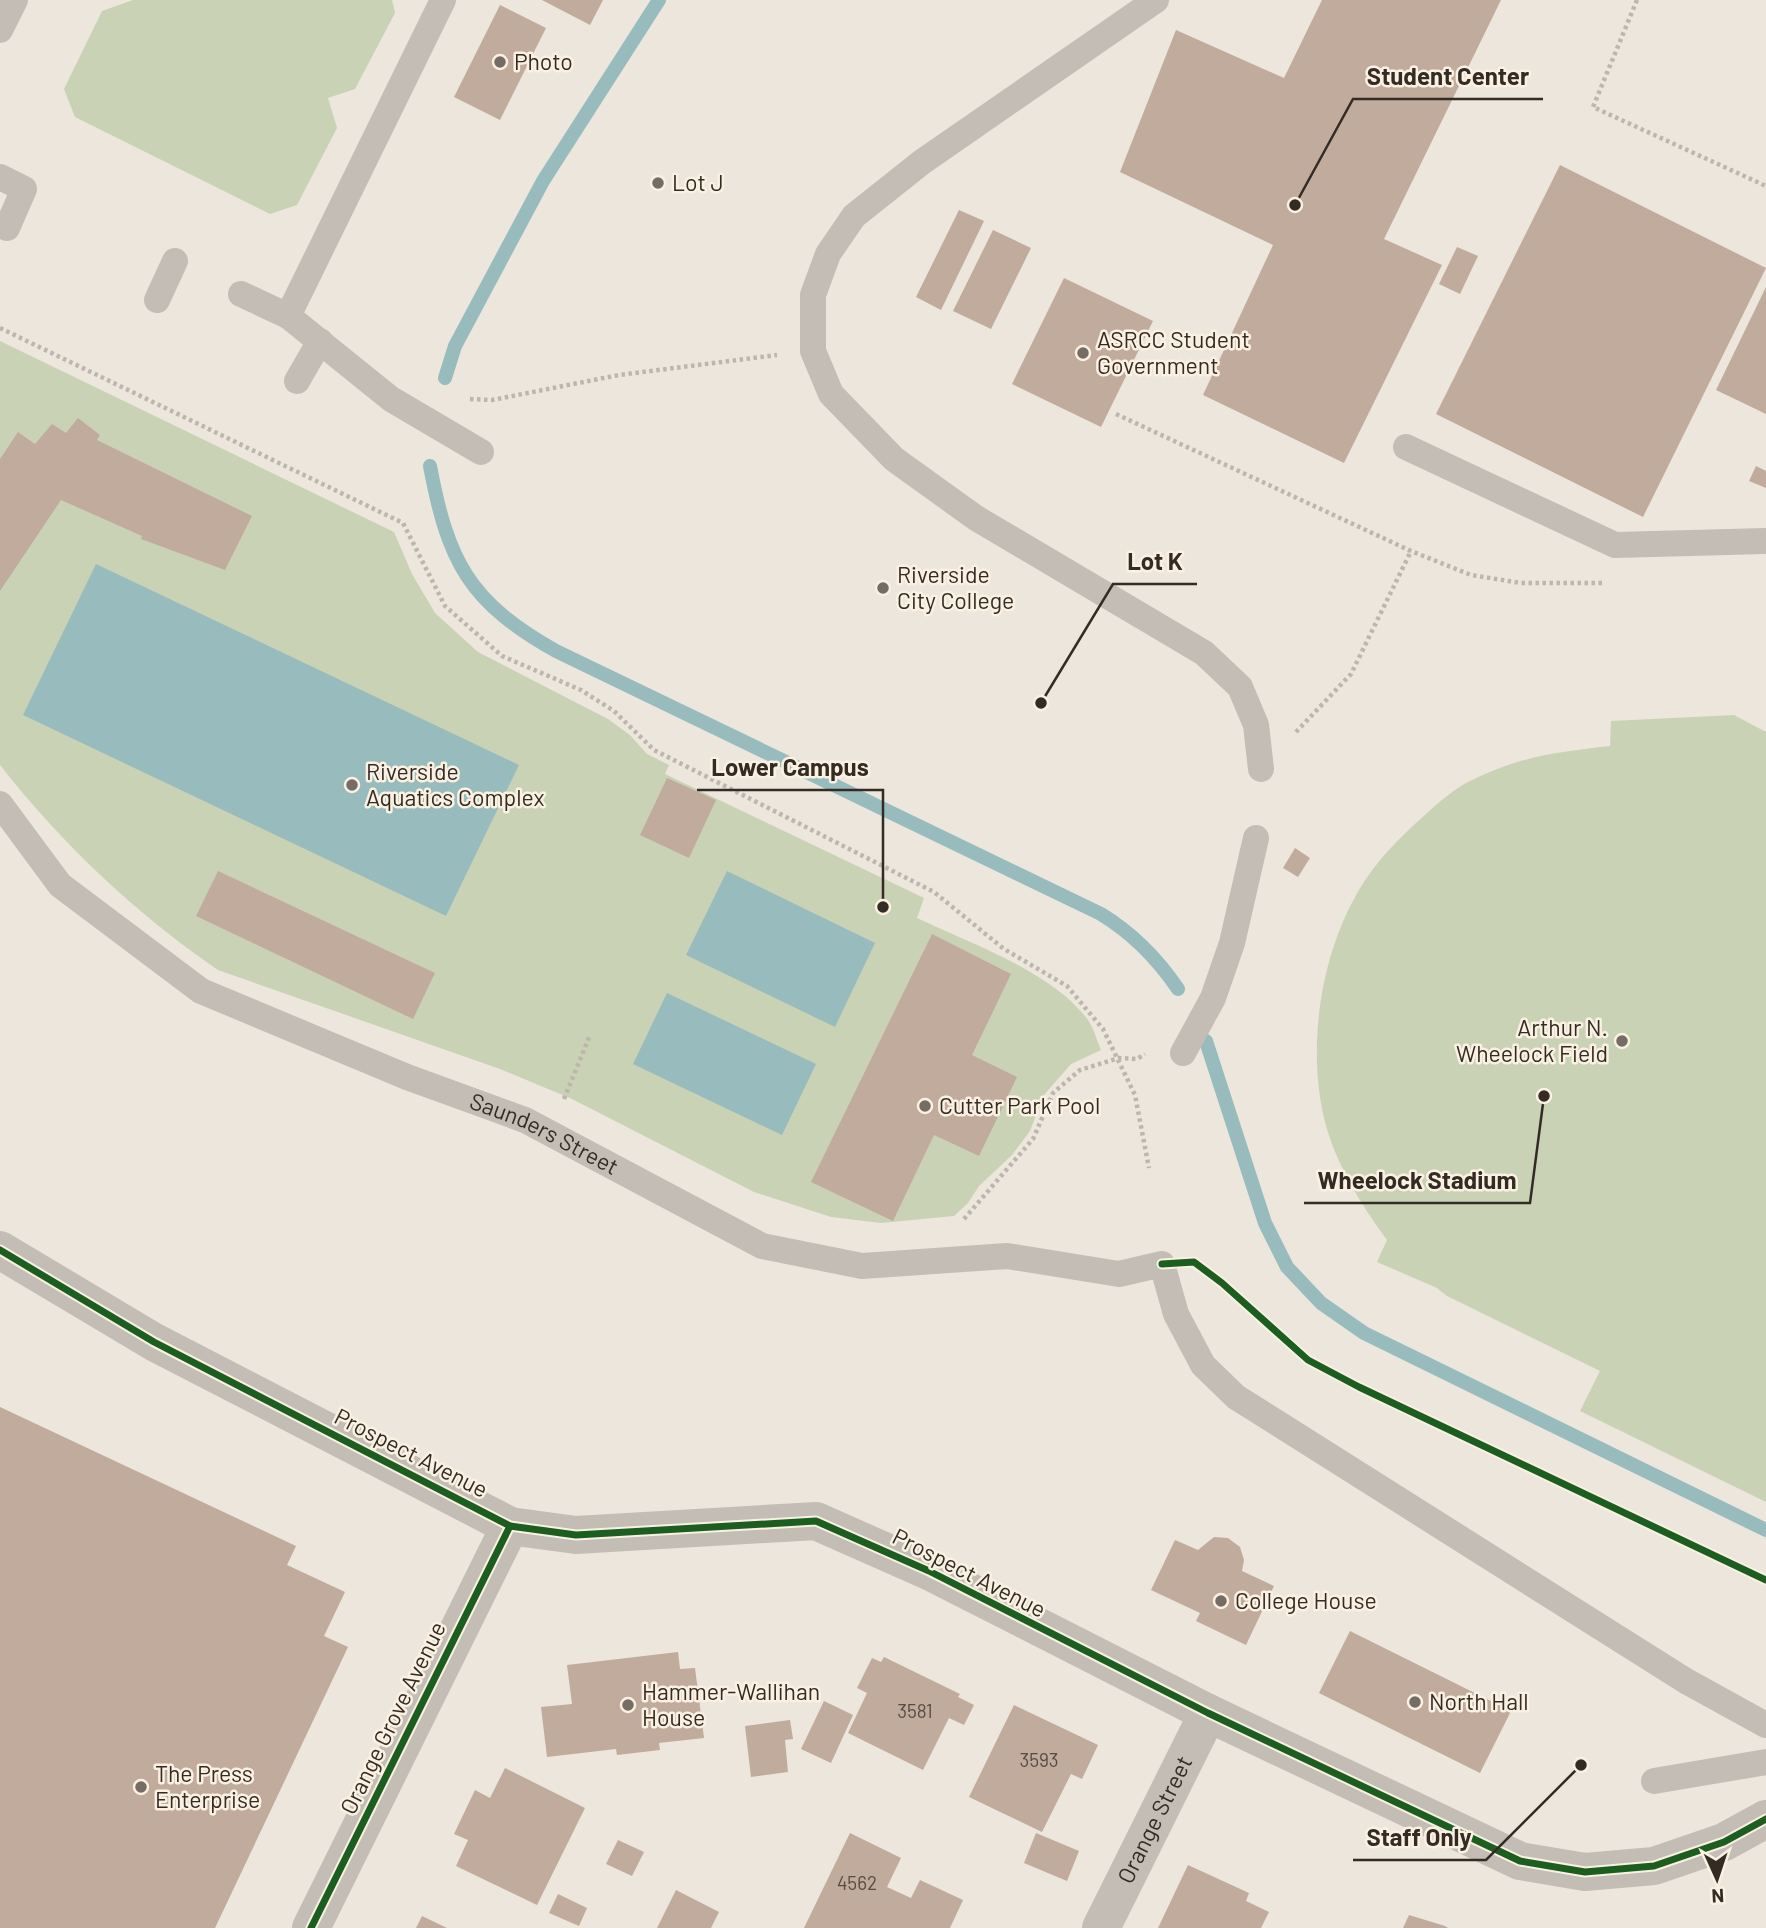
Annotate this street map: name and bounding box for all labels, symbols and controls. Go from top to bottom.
place label: Photo [514,47,573,75]
marker: Photo [492,54,508,70]
callout: Student Center [1353,54,1543,99]
text: Student Center [1367,61,1529,90]
place label: Lot J [672,168,724,196]
marker: Lot J [650,175,666,191]
place label: ASRCC Student Government [1097,325,1250,379]
marker: ASRCC Student Government [1075,345,1091,361]
callout: Lot K [1113,539,1197,584]
text: Lot K [1127,546,1183,575]
place label: Riverside City College [897,560,1014,614]
marker: Riverside City College [875,580,891,596]
callout: Lower Campus [697,745,883,790]
text: Lower Campus [711,752,869,781]
place label: Riverside Aquatics Complex [366,757,544,811]
marker: Riverside Aquatics Complex [344,777,360,793]
place label: Arthur N. Wheelock Field [1456,1013,1608,1067]
marker: Arthur N. Wheelock Field [1614,1033,1630,1049]
street label: Saunders Street [466,1086,624,1180]
place label: Cutter Park Pool [939,1091,1100,1119]
marker: Cutter Park Pool [917,1098,933,1114]
callout: Wheelock Stadium [1304,1158,1530,1203]
text: Wheelock Stadium [1318,1165,1516,1194]
street label: Prospect Avenue [330,1401,493,1503]
street label: Prospect Avenue [888,1521,1051,1623]
place label: College House [1235,1586,1377,1614]
marker: College House [1213,1593,1229,1609]
street label: Orange Grove Avenue [333,1617,451,1818]
place label: Hammer-Wallihan House [642,1677,820,1731]
place label: North Hall [1429,1687,1529,1715]
marker: North Hall [1407,1694,1423,1710]
marker: Hammer-Wallihan House [620,1697,636,1713]
house number: 3581 [897,1699,933,1722]
house number: 3593 [1019,1748,1059,1771]
street label: Orange Street [1111,1751,1197,1888]
place label: The Press Enterprise [155,1759,260,1813]
marker: The Press Enterprise [133,1779,149,1795]
callout: Staff Only [1353,1815,1486,1860]
text: Staff Only [1366,1822,1472,1851]
north arrow [1682,1844,1752,1914]
house number: 4562 [837,1871,877,1894]
text: N [1711,1885,1725,1908]

